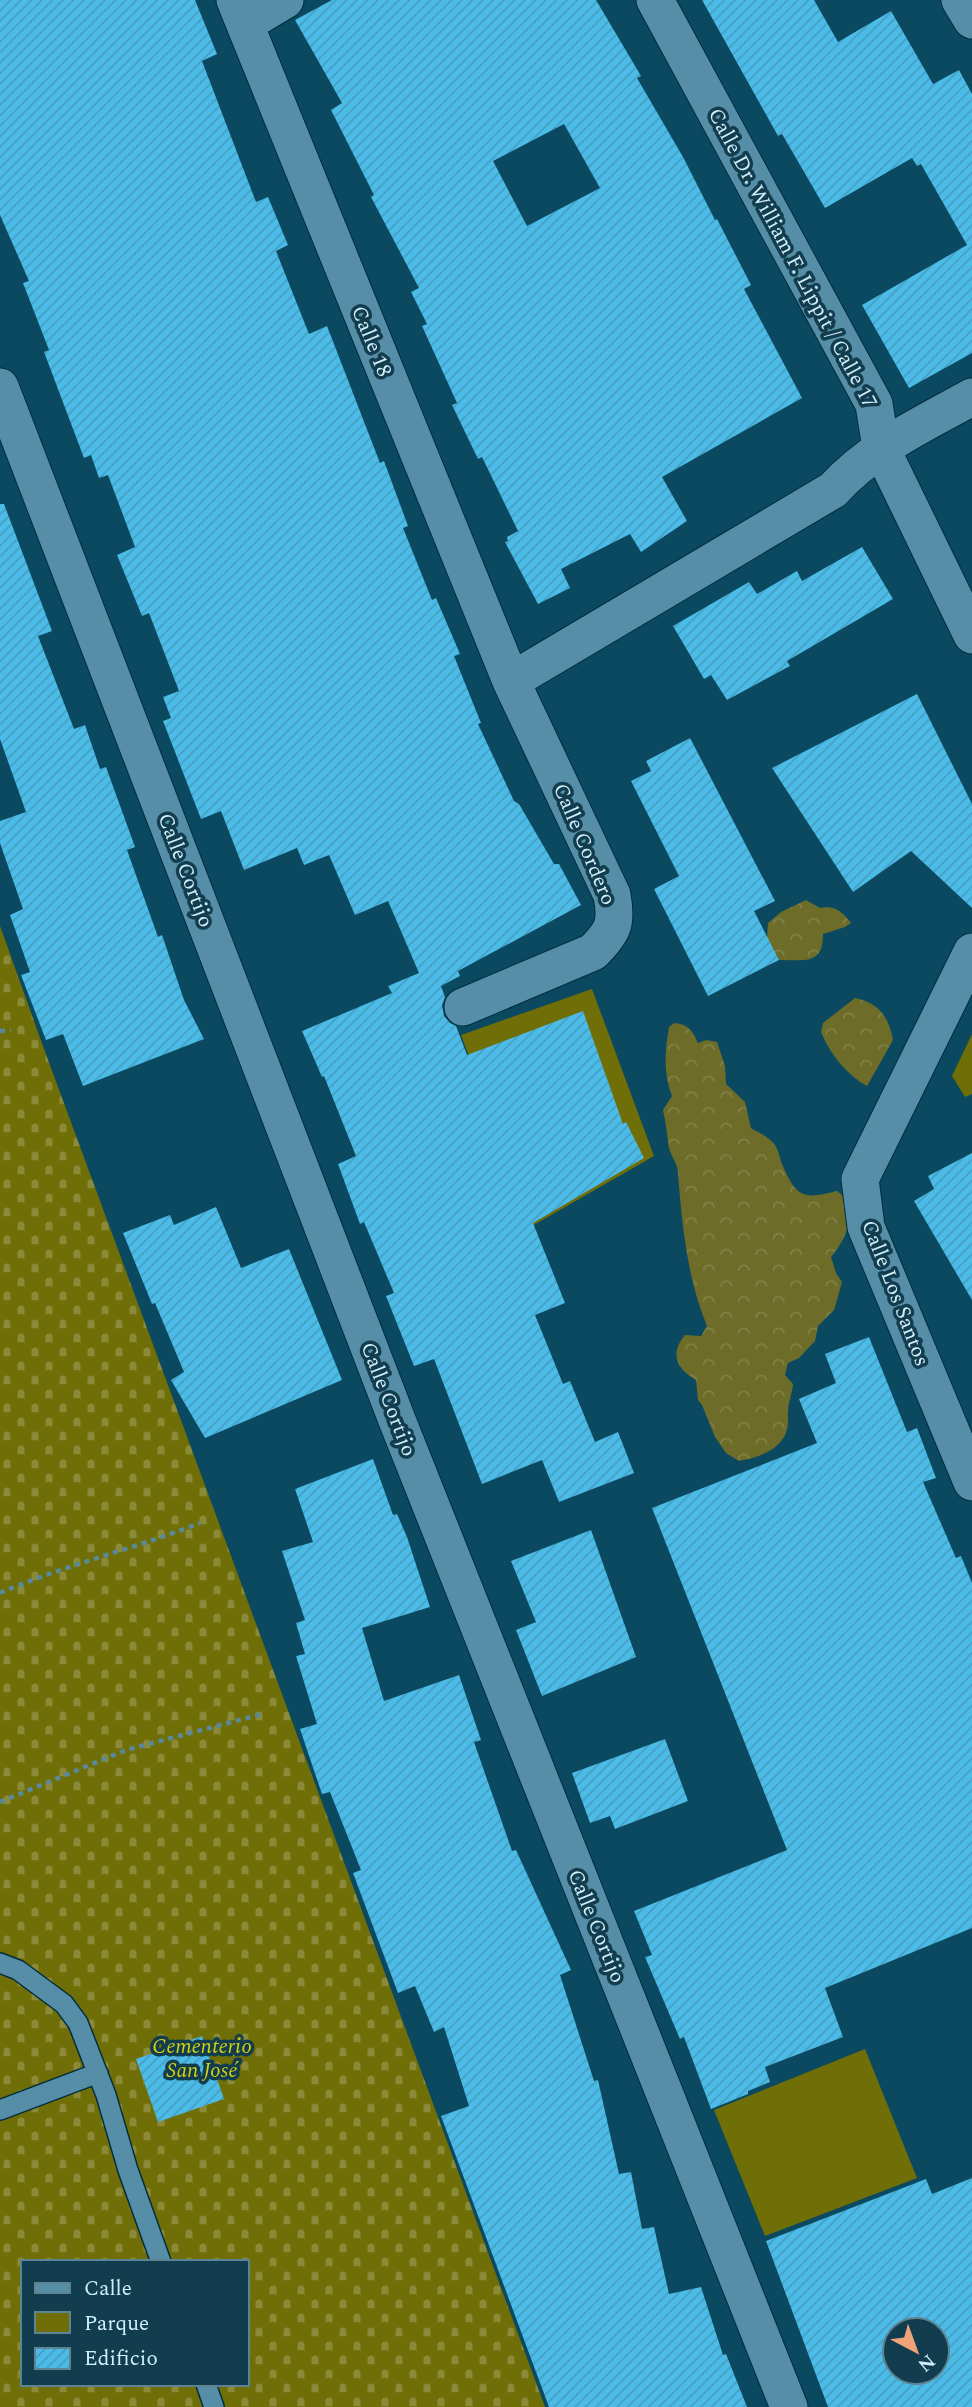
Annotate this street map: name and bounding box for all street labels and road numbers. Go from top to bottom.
street label: Calle Dr. William F. Lippit / Calle 17 [699,103,885,414]
street label: Calle 18 [342,301,400,382]
street label: Calle Cordero [544,778,624,910]
street label: Calle Cortijo [149,809,222,932]
street label: Calle Los Santos [853,1216,938,1371]
street label: Calle Cortijo [352,1338,425,1461]
street label: Calle Cortijo [559,1865,633,1988]

